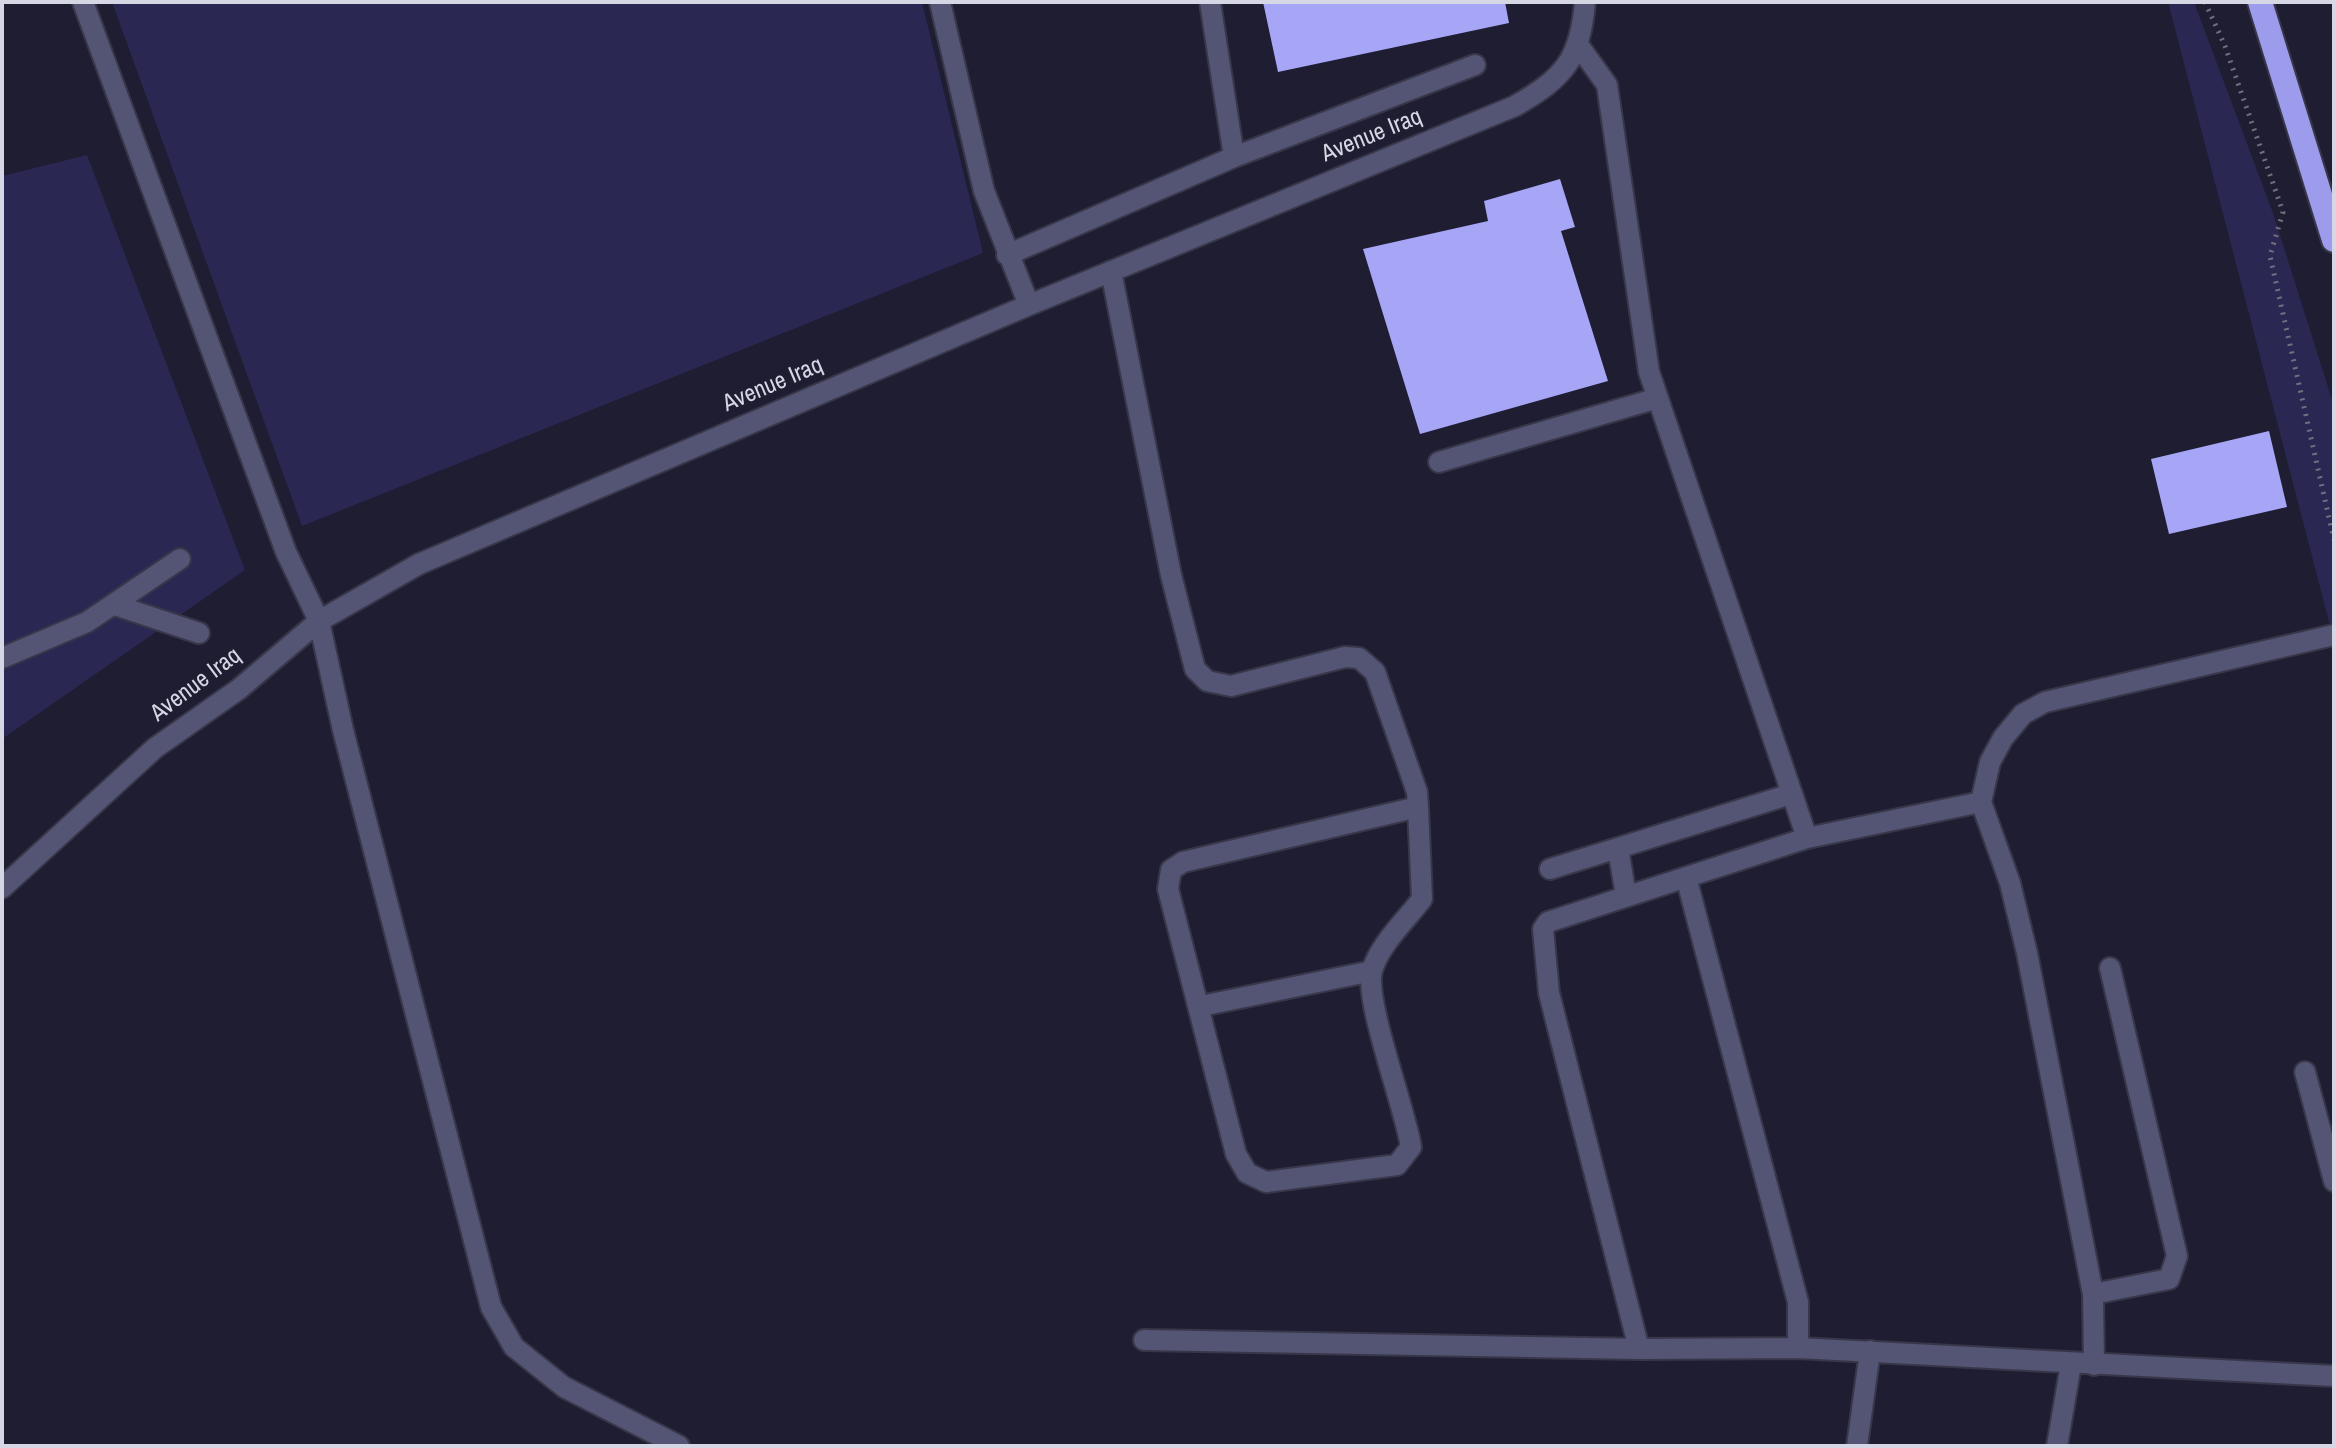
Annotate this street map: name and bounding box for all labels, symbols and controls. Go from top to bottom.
street label: Avenue Iraq [1318,103,1426,169]
street label: Avenue Iraq [719,351,827,419]
street label: Avenue Iraq [145,642,247,728]

